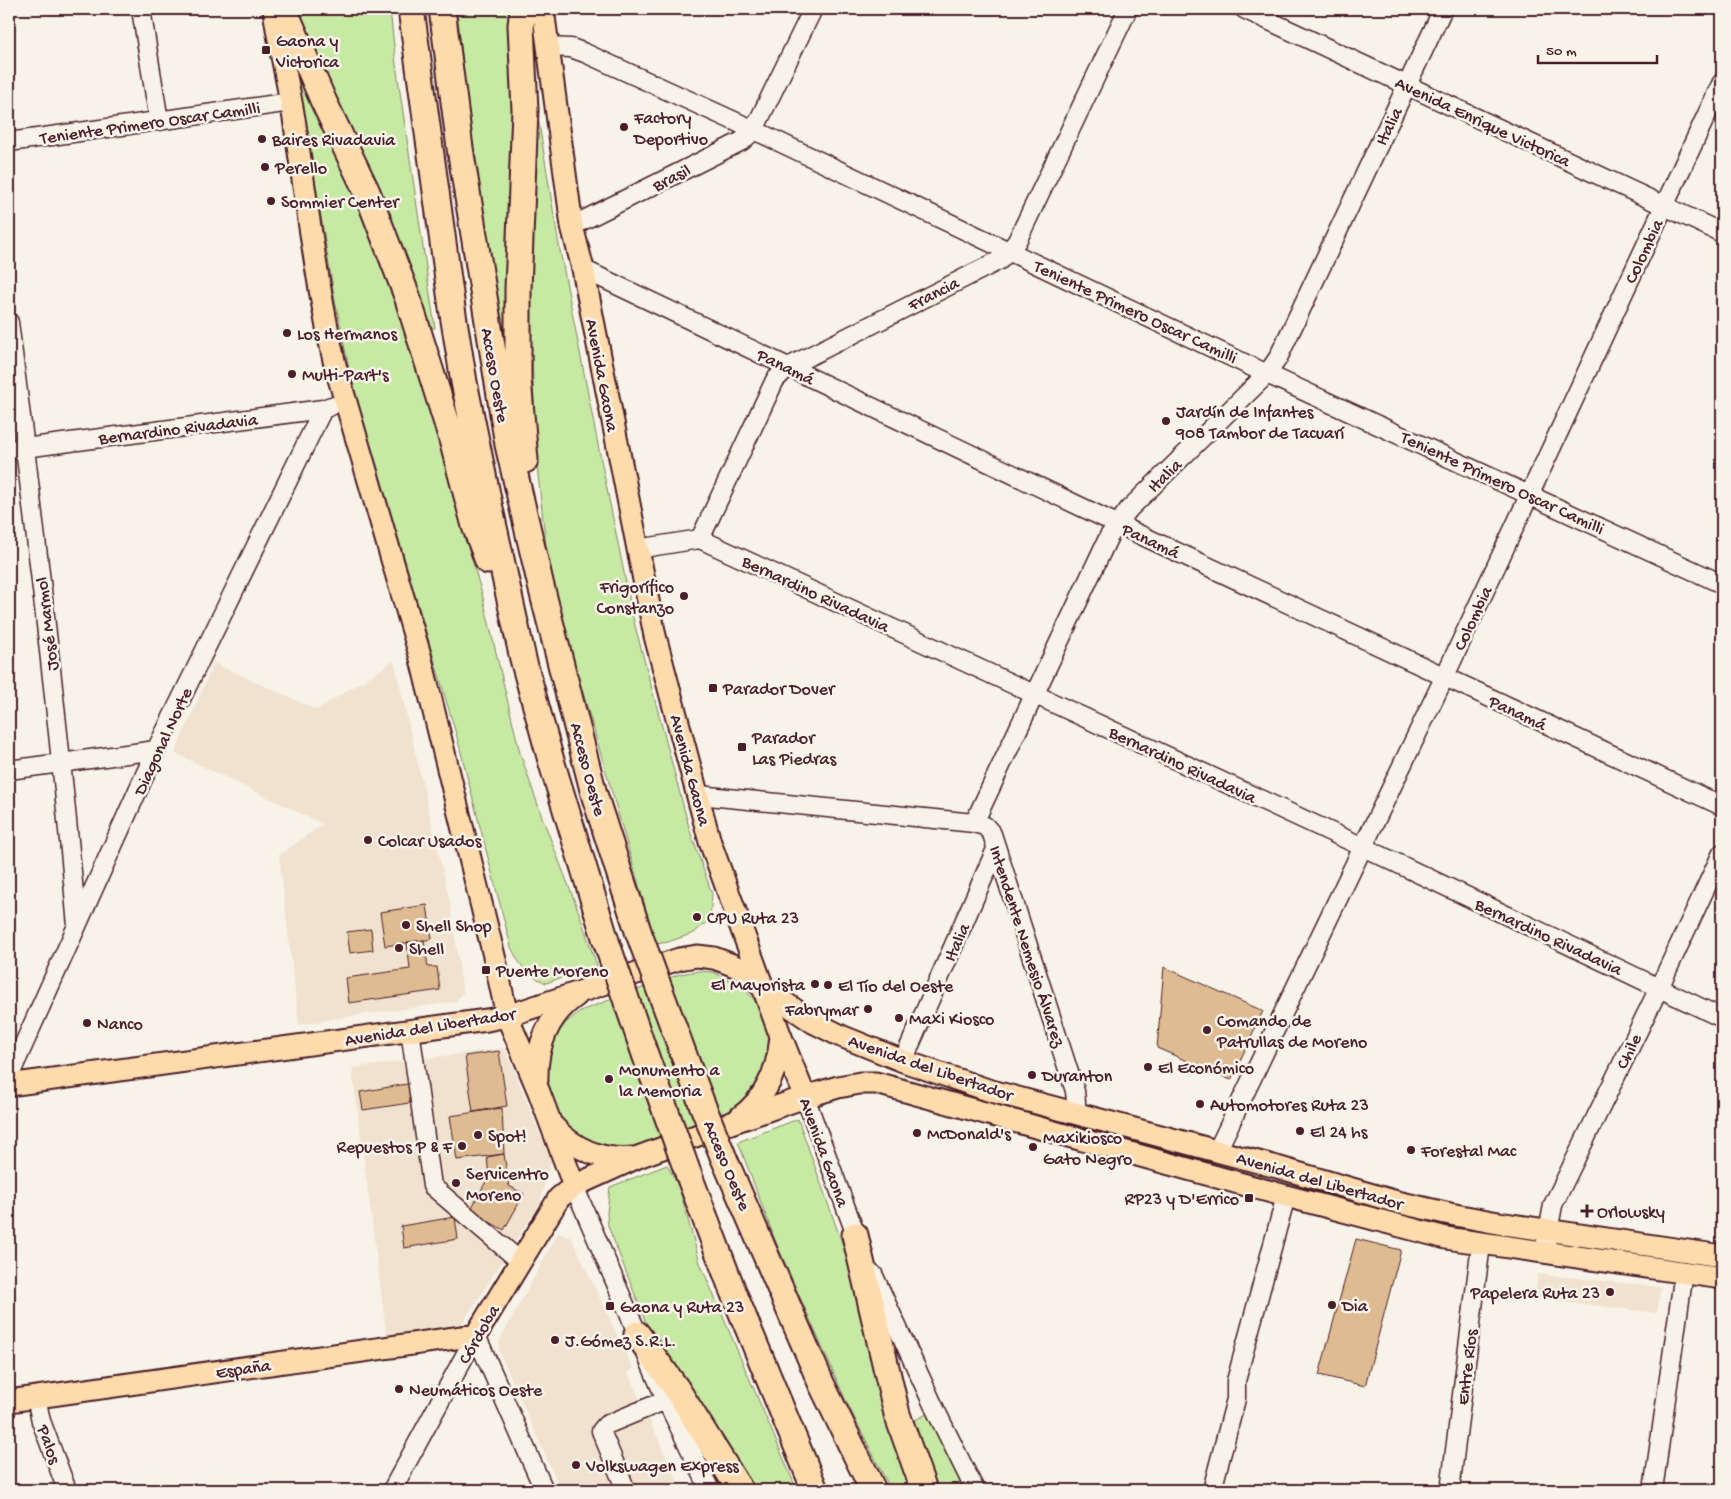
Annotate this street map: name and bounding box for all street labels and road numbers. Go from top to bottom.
street label: Avenida Enrique Victorica [1391,73,1574,174]
street label: Teniente Primero Oscar Camilli [38,99,262,150]
street label: Italia [1372,104,1409,149]
street label: Brasil [649,161,695,198]
street label: Colombia [1621,216,1670,288]
street label: Teniente Primero Oscar Camilli [1029,256,1240,370]
street label: Francia [904,273,964,317]
street label: Avenida Gaona [579,317,622,435]
street label: Acceso Oeste [475,326,512,425]
street label: Panamá [752,345,818,392]
street label: Bernardino Rivadavia [97,410,260,451]
street label: Teniente Primero Oscar Camilli [1396,427,1607,541]
street label: Italia [1144,455,1188,498]
street label: Panamá [1117,519,1183,565]
street label: Bernardino Rivadavia [737,552,893,639]
street label: José Marmol [32,576,65,672]
street label: Colombia [1450,583,1499,655]
street label: Diagonal Norte [130,684,199,800]
street label: Panamá [1484,691,1550,737]
street label: Avenida Gaona [664,713,714,830]
street label: Acceso Oeste [564,721,609,819]
street label: Bernardino Rivadavia [1104,723,1260,810]
street label: Intendente Nemesio Álvarez [983,843,1069,1051]
street label: Bernardino Rivadavia [1470,895,1626,982]
street label: Italia [941,920,976,965]
street label: Avenida del Libertador [344,1004,519,1052]
street label: Chile [1613,1030,1648,1073]
street label: Avenida del Libertador [845,1031,1017,1108]
street label: Avenida Gaona [793,1096,852,1211]
street label: Acceso Oeste [697,1118,754,1215]
street label: Avenida del Libertador [1234,1149,1407,1217]
street label: Córdoba [455,1301,506,1369]
street label: Entre Ríos [1453,1327,1484,1406]
street label: España [215,1356,273,1385]
street label: Palos [31,1422,64,1468]

